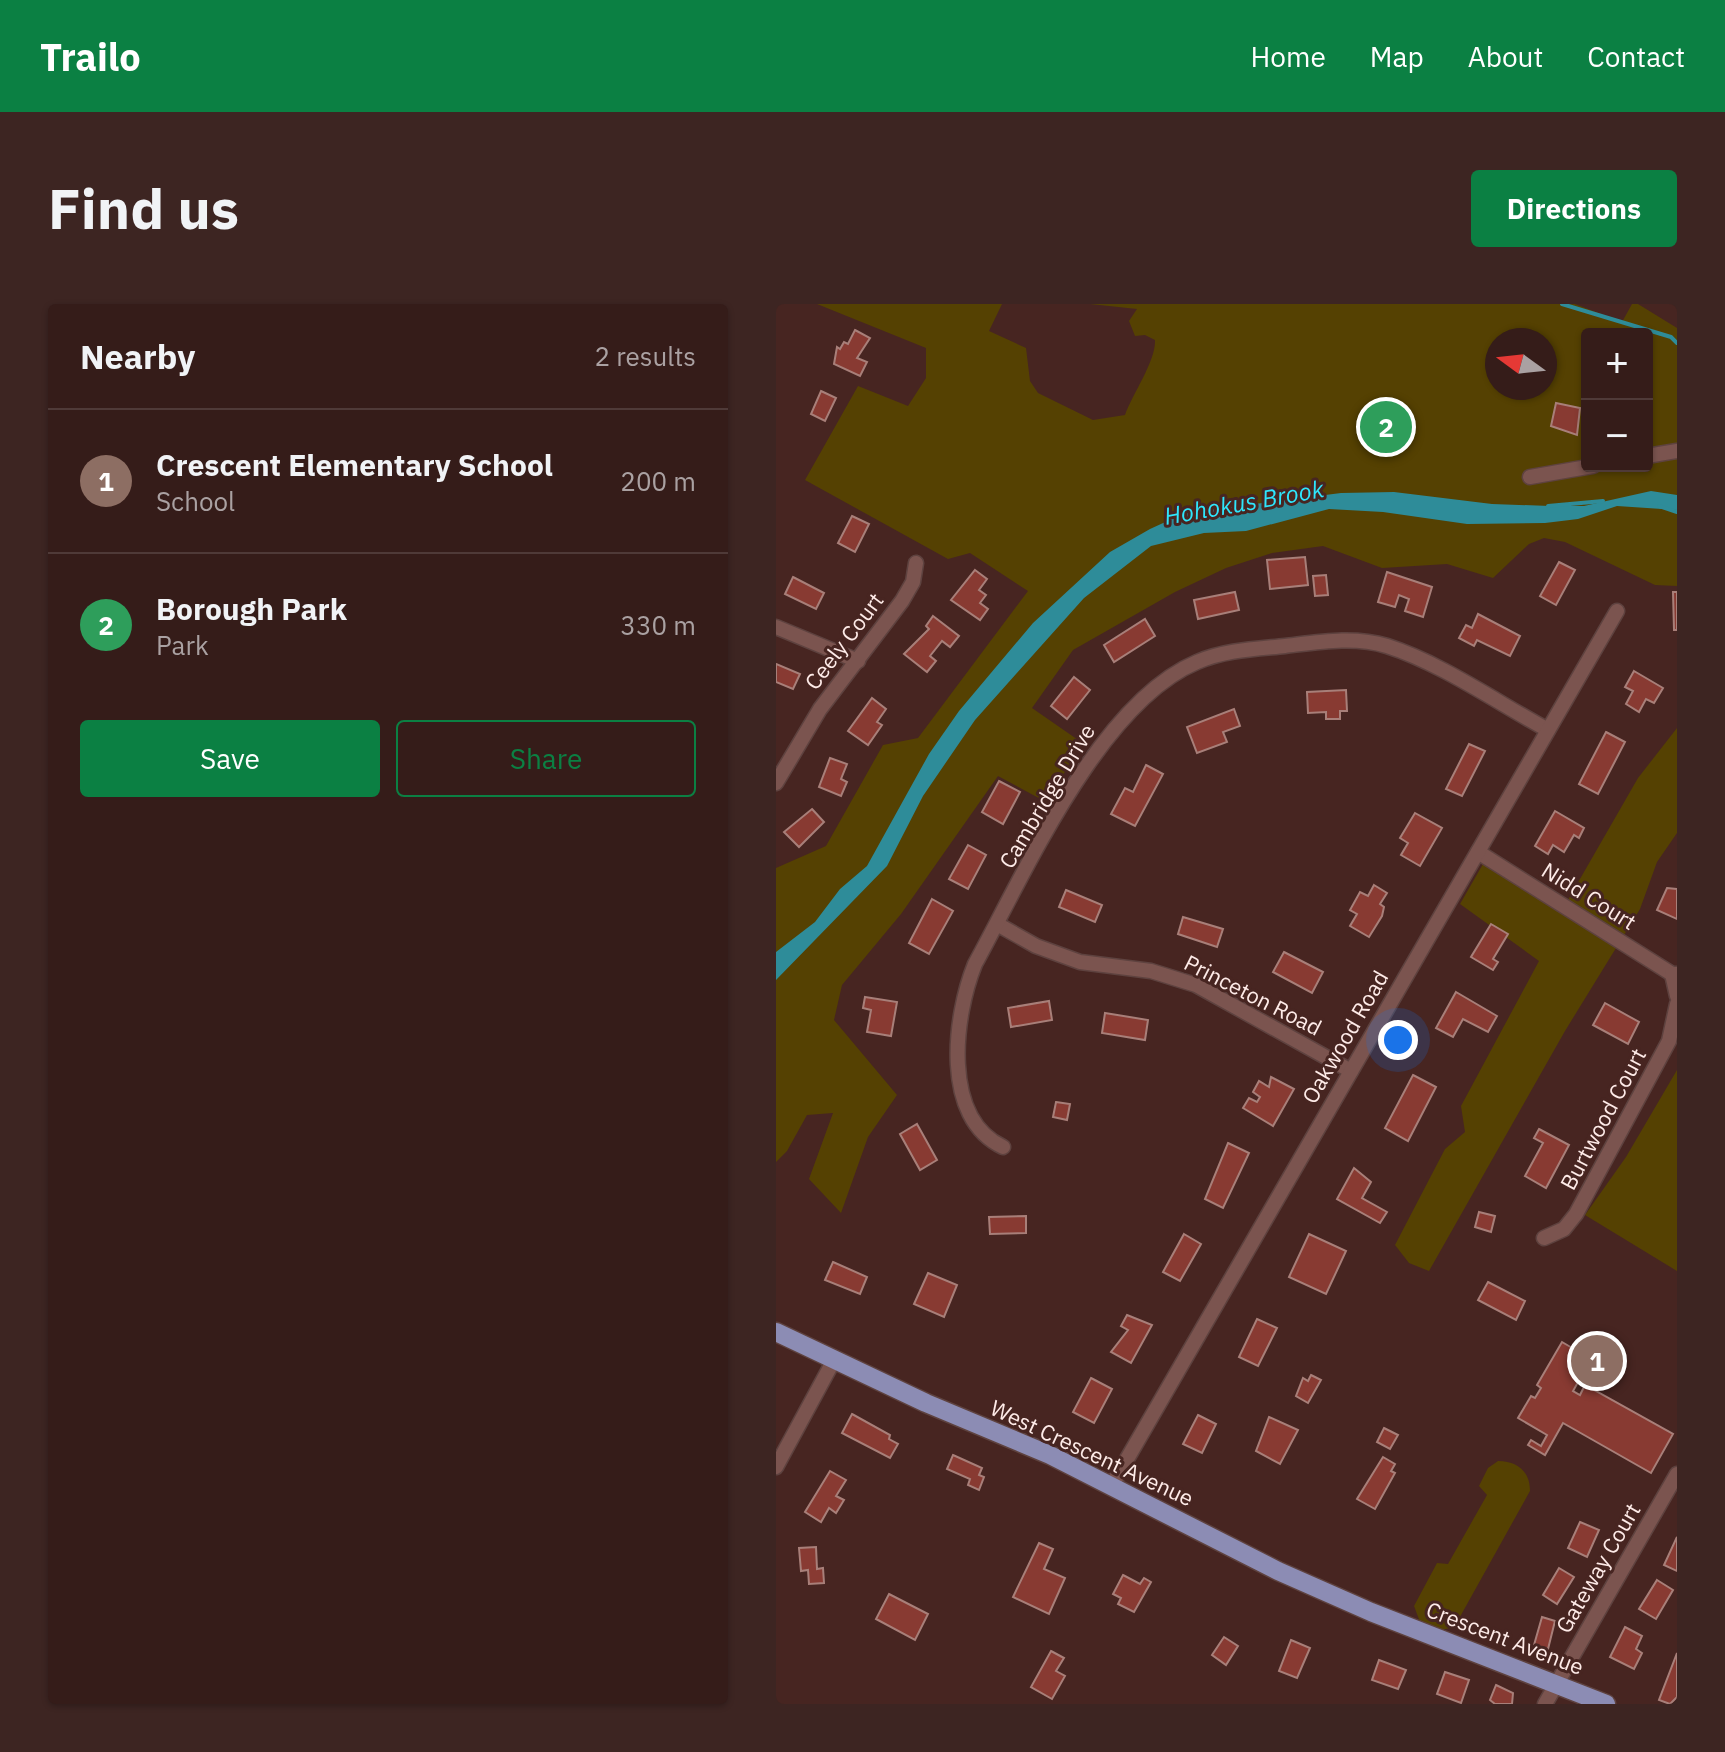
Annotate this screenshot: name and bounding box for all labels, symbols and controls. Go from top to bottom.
text: Trailo [40,32,141,81]
text: Home [1250,38,1326,75]
text: Map [1370,38,1424,75]
text: About [1468,38,1543,75]
text: Contact [1587,38,1685,75]
button: Directions [1471,170,1677,247]
text: Find us [48,172,239,244]
north arrow [1485,328,1557,400]
map controls [1581,328,1653,472]
button: + [1581,328,1653,400]
text: Nearby [80,334,195,378]
text: 2 results [594,339,696,373]
pin: 2 [1360,397,1412,457]
button: − [1581,400,1653,472]
text: Crescent Elementary School [156,445,553,484]
text: 1 [98,464,114,498]
text: 200 m [620,464,696,498]
water label: Hohokus Brook [1161,472,1327,532]
text: School [156,484,235,518]
street label: Ceely Court [798,586,890,695]
text: Borough Park [156,589,347,628]
text: 2 [98,608,114,642]
text: 330 m [620,608,696,642]
text: Park [156,628,209,662]
street label: Cambridge Drive [992,718,1101,873]
button: Save [80,720,380,797]
button: Share [396,720,696,797]
street label: Nidd Court [1537,855,1642,936]
street label: Princeton Road [1180,947,1327,1042]
street label: Oakwood Road [1295,965,1394,1108]
your location [1378,1020,1418,1060]
street label: Burtwood Court [1553,1043,1652,1195]
pin: 1 [1571,1331,1623,1391]
street label: West Crescent Avenue [986,1393,1199,1512]
street label: Gateway Court [1549,1497,1647,1638]
street label: Crescent Avenue [1422,1594,1588,1681]

